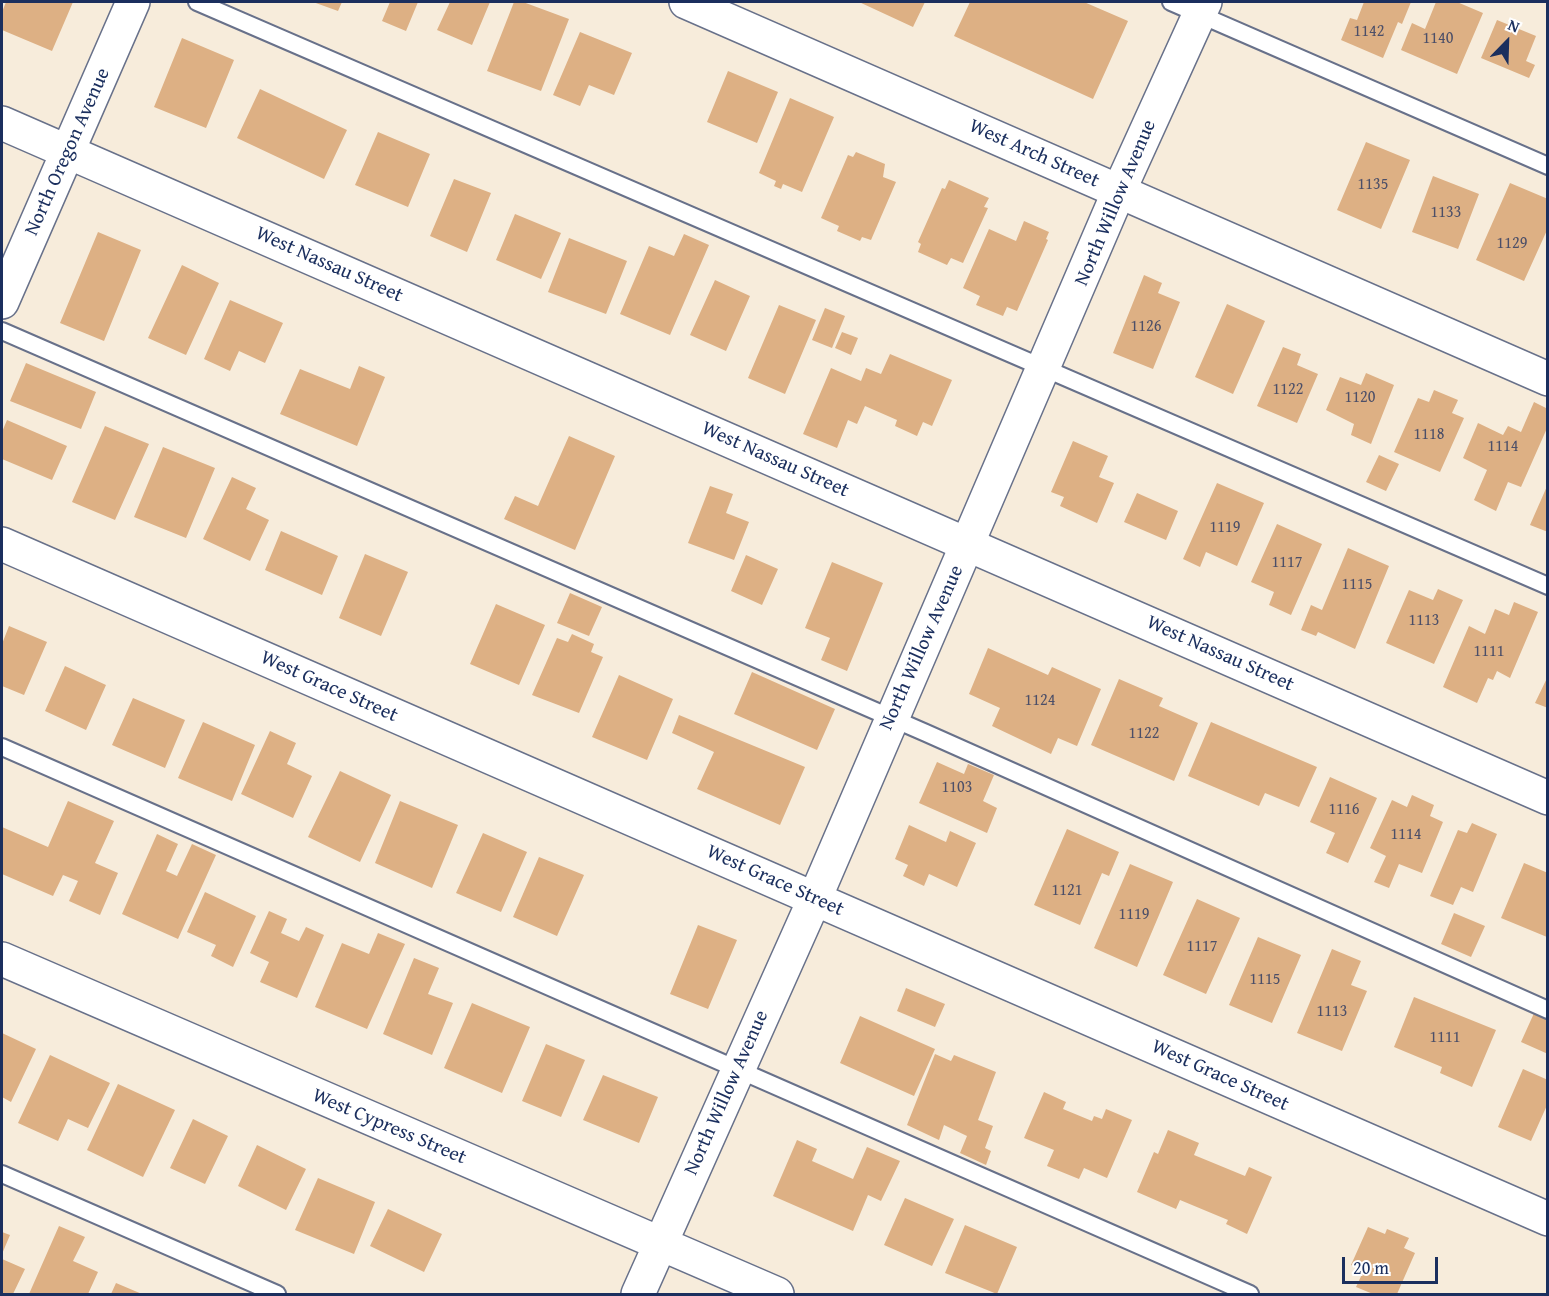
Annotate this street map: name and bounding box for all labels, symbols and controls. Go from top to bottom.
north arrow [1477,12,1537,72]
text: N [1504,12,1524,39]
house number: 1142 [1354,22,1384,42]
house number: 1140 [1423,29,1453,49]
street label: North Oregon Avenue [20,64,116,240]
street label: West Arch Street [965,115,1103,193]
street label: North Willow Avenue [1070,116,1162,290]
house number: 1135 [1358,175,1388,195]
house number: 1133 [1431,203,1461,223]
street label: West Nassau Street [252,222,406,308]
house number: 1129 [1497,234,1527,254]
house number: 1126 [1131,317,1161,337]
house number: 1122 [1273,380,1303,400]
house number: 1120 [1345,388,1375,408]
street label: West Nassau Street [698,417,852,503]
house number: 1118 [1414,425,1444,445]
house number: 1114 [1488,437,1518,457]
house number: 1119 [1210,518,1240,538]
house number: 1117 [1272,553,1302,573]
street label: North Willow Avenue [875,562,969,734]
house number: 1115 [1342,575,1372,595]
street label: West Nassau Street [1143,611,1297,697]
house number: 1113 [1409,611,1439,631]
house number: 1111 [1474,642,1504,662]
street label: West Grace Street [257,646,401,728]
house number: 1124 [1025,691,1055,711]
house number: 1122 [1129,724,1159,744]
house number: 1103 [942,778,972,798]
house number: 1116 [1329,800,1359,820]
house number: 1114 [1391,825,1421,845]
street label: West Grace Street [703,840,847,922]
house number: 1121 [1052,881,1082,901]
house number: 1119 [1119,905,1149,925]
house number: 1117 [1187,937,1217,957]
house number: 1115 [1250,970,1280,990]
house number: 1113 [1317,1002,1347,1022]
street label: North Willow Avenue [680,1007,774,1179]
house number: 1111 [1430,1028,1460,1048]
street label: West Grace Street [1148,1035,1292,1117]
street label: West Cypress Street [308,1084,470,1170]
scale bar [1345,1245,1441,1283]
text: 20 m [1353,1254,1389,1281]

